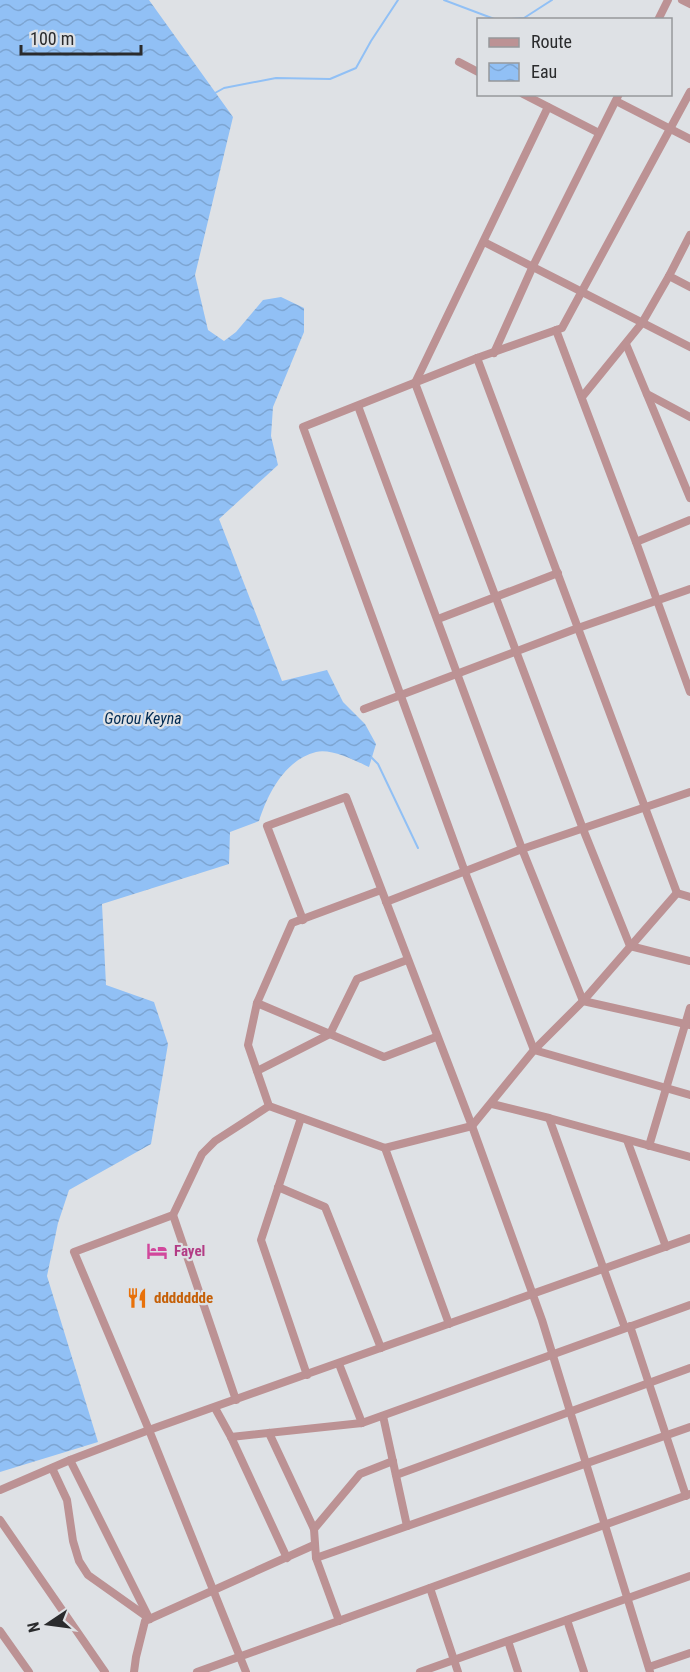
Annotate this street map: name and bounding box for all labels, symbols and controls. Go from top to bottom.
scale bar [21,18,141,56]
legend [477,18,672,96]
text: 100 m [30,28,74,49]
text: Route [531,31,572,52]
text: Eau [531,61,557,82]
water label: Gorou Keyna [104,709,182,728]
hotel icon: Fayel [145,1239,169,1263]
place label: Fayel [174,1242,205,1260]
restaurant icon: ddddddde [125,1286,149,1310]
place label: ddddddde [154,1289,213,1307]
north arrow [18,1594,78,1654]
text: N [24,1620,44,1634]

